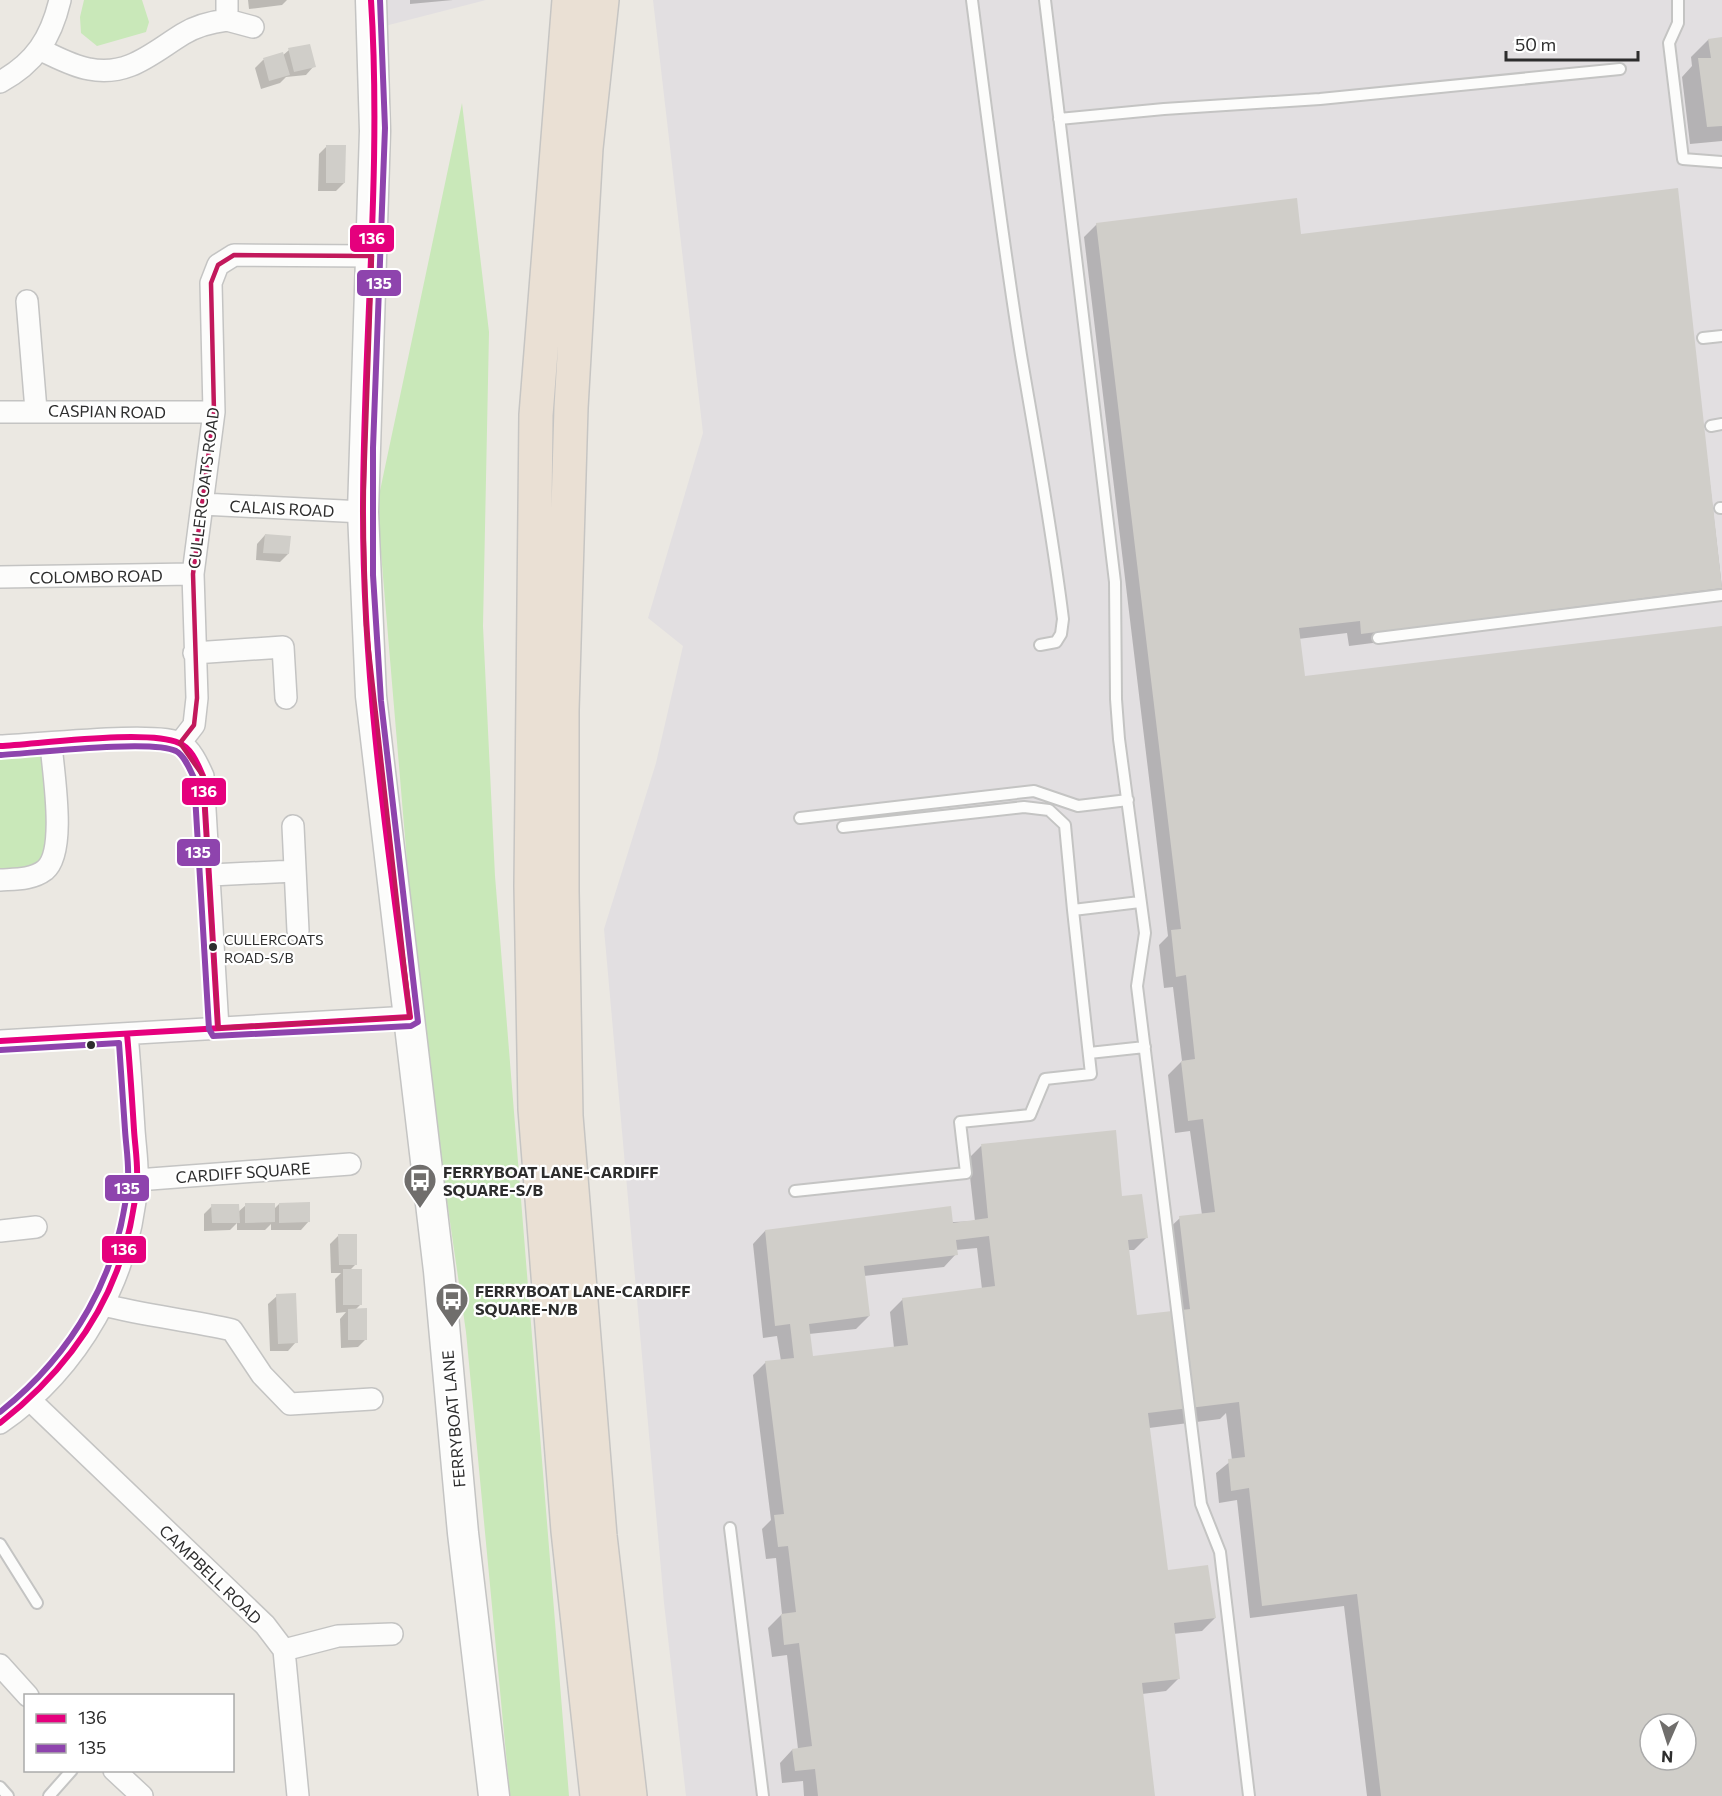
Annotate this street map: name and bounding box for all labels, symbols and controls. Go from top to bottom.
scale bar [1506,24,1638,62]
text: 50 m [1515,33,1556,55]
line badge: 136 [349,224,395,253]
text: 136 [359,228,385,247]
line badge: 135 [356,269,402,297]
text: 135 [366,273,392,292]
street label: CASPIAN ROAD [48,400,166,422]
street label: CULLERCOATS ROAD [184,406,222,570]
street label: CALAIS ROAD [229,496,335,520]
street label: COLOMBO ROAD [29,565,163,587]
line badge: 136 [181,777,227,806]
text: 136 [191,781,217,800]
line badge: 135 [176,838,221,867]
text: 135 [185,842,211,861]
place label: CULLERCOATS ROAD-S/B [224,931,324,966]
marker: CULLERCOATS ROAD-S/B [207,941,219,953]
unlabelled marker [85,1039,97,1051]
street label: CARDIFF SQUARE [175,1158,311,1186]
bus stop icon: FERRYBOAT LANE-CARDIFF SQUARE-S/B [402,1162,438,1209]
place label: FERRYBOAT LANE-CARDIFF SQUARE-S/B [443,1162,659,1199]
line badge: 135 [104,1174,150,1202]
text: 135 [114,1178,140,1197]
line badge: 136 [101,1235,147,1264]
text: 136 [111,1239,137,1258]
bus stop icon: FERRYBOAT LANE-CARDIFF SQUARE-N/B [434,1281,470,1328]
place label: FERRYBOAT LANE-CARDIFF SQUARE-N/B [475,1281,691,1318]
street label: FERRYBOAT LANE [438,1350,468,1488]
street label: CAMPBELL ROAD [156,1520,266,1628]
legend [24,1694,234,1772]
text: 136 [78,1706,107,1728]
north arrow [1638,1712,1698,1772]
text: 135 [78,1736,106,1758]
text: N [1661,1748,1674,1767]

